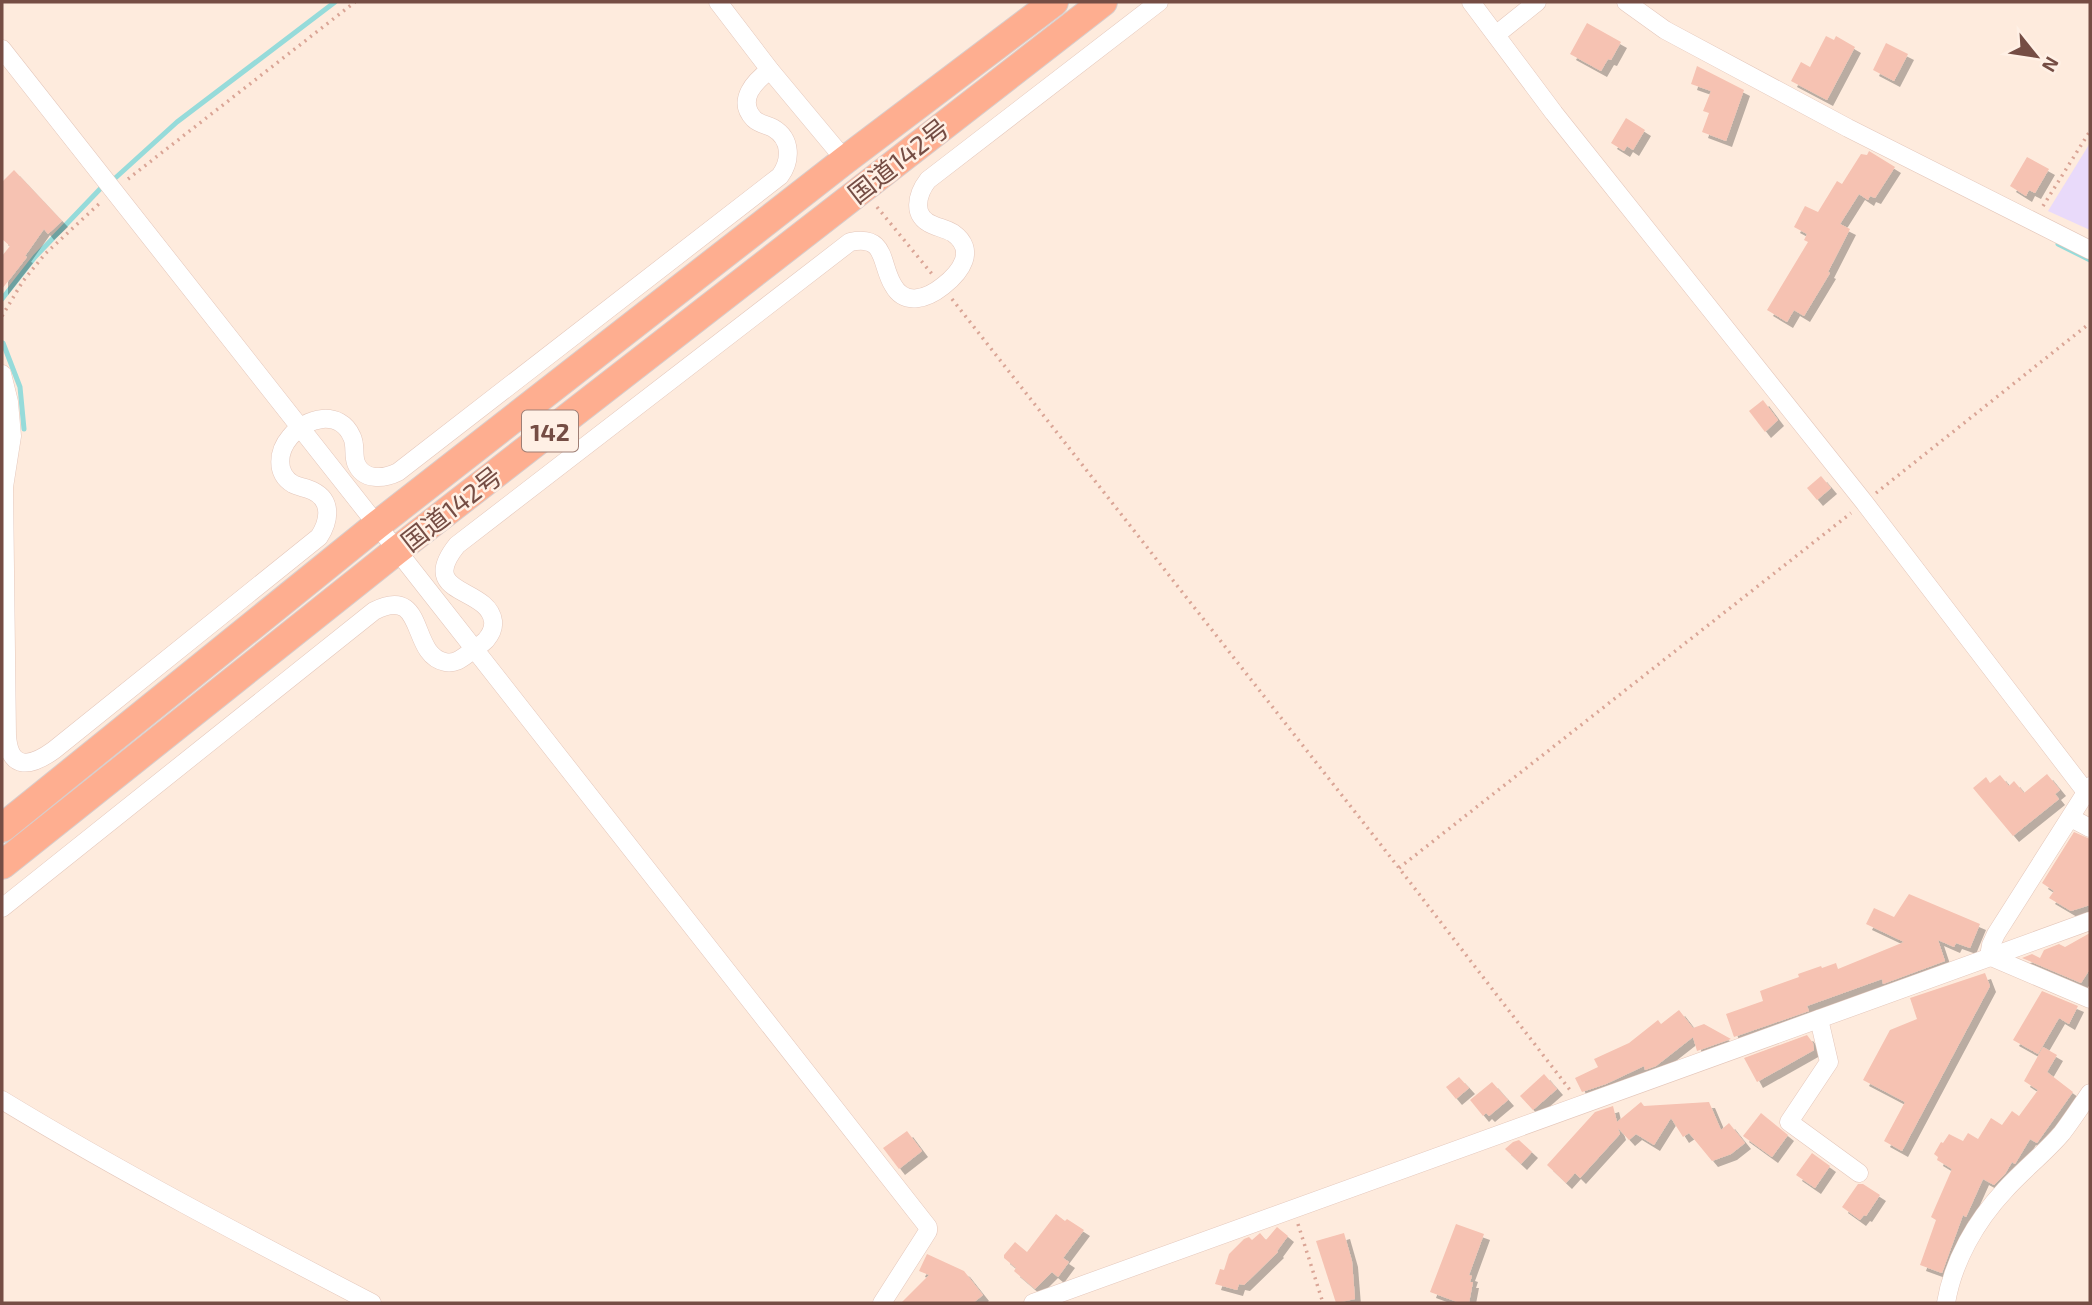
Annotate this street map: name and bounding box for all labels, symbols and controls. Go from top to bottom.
north arrow [2001,21,2071,91]
text: N [2038,53,2065,76]
street label: 国道142号 [842,111,954,209]
road number: 142 [522,410,578,452]
street label: 国道142号 [395,459,507,557]

